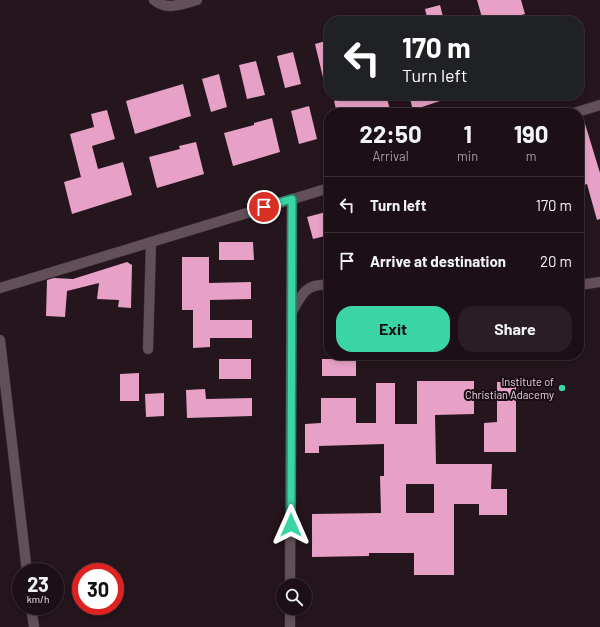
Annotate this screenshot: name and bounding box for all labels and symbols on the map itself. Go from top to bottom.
pin [247,190,281,224]
place label: Institute of Christian Adacemy [465,375,554,401]
marker: Institute of Christian Adacemy [557,383,567,393]
position arrow [270,504,312,546]
speed limit sign: 30 [72,563,124,615]

